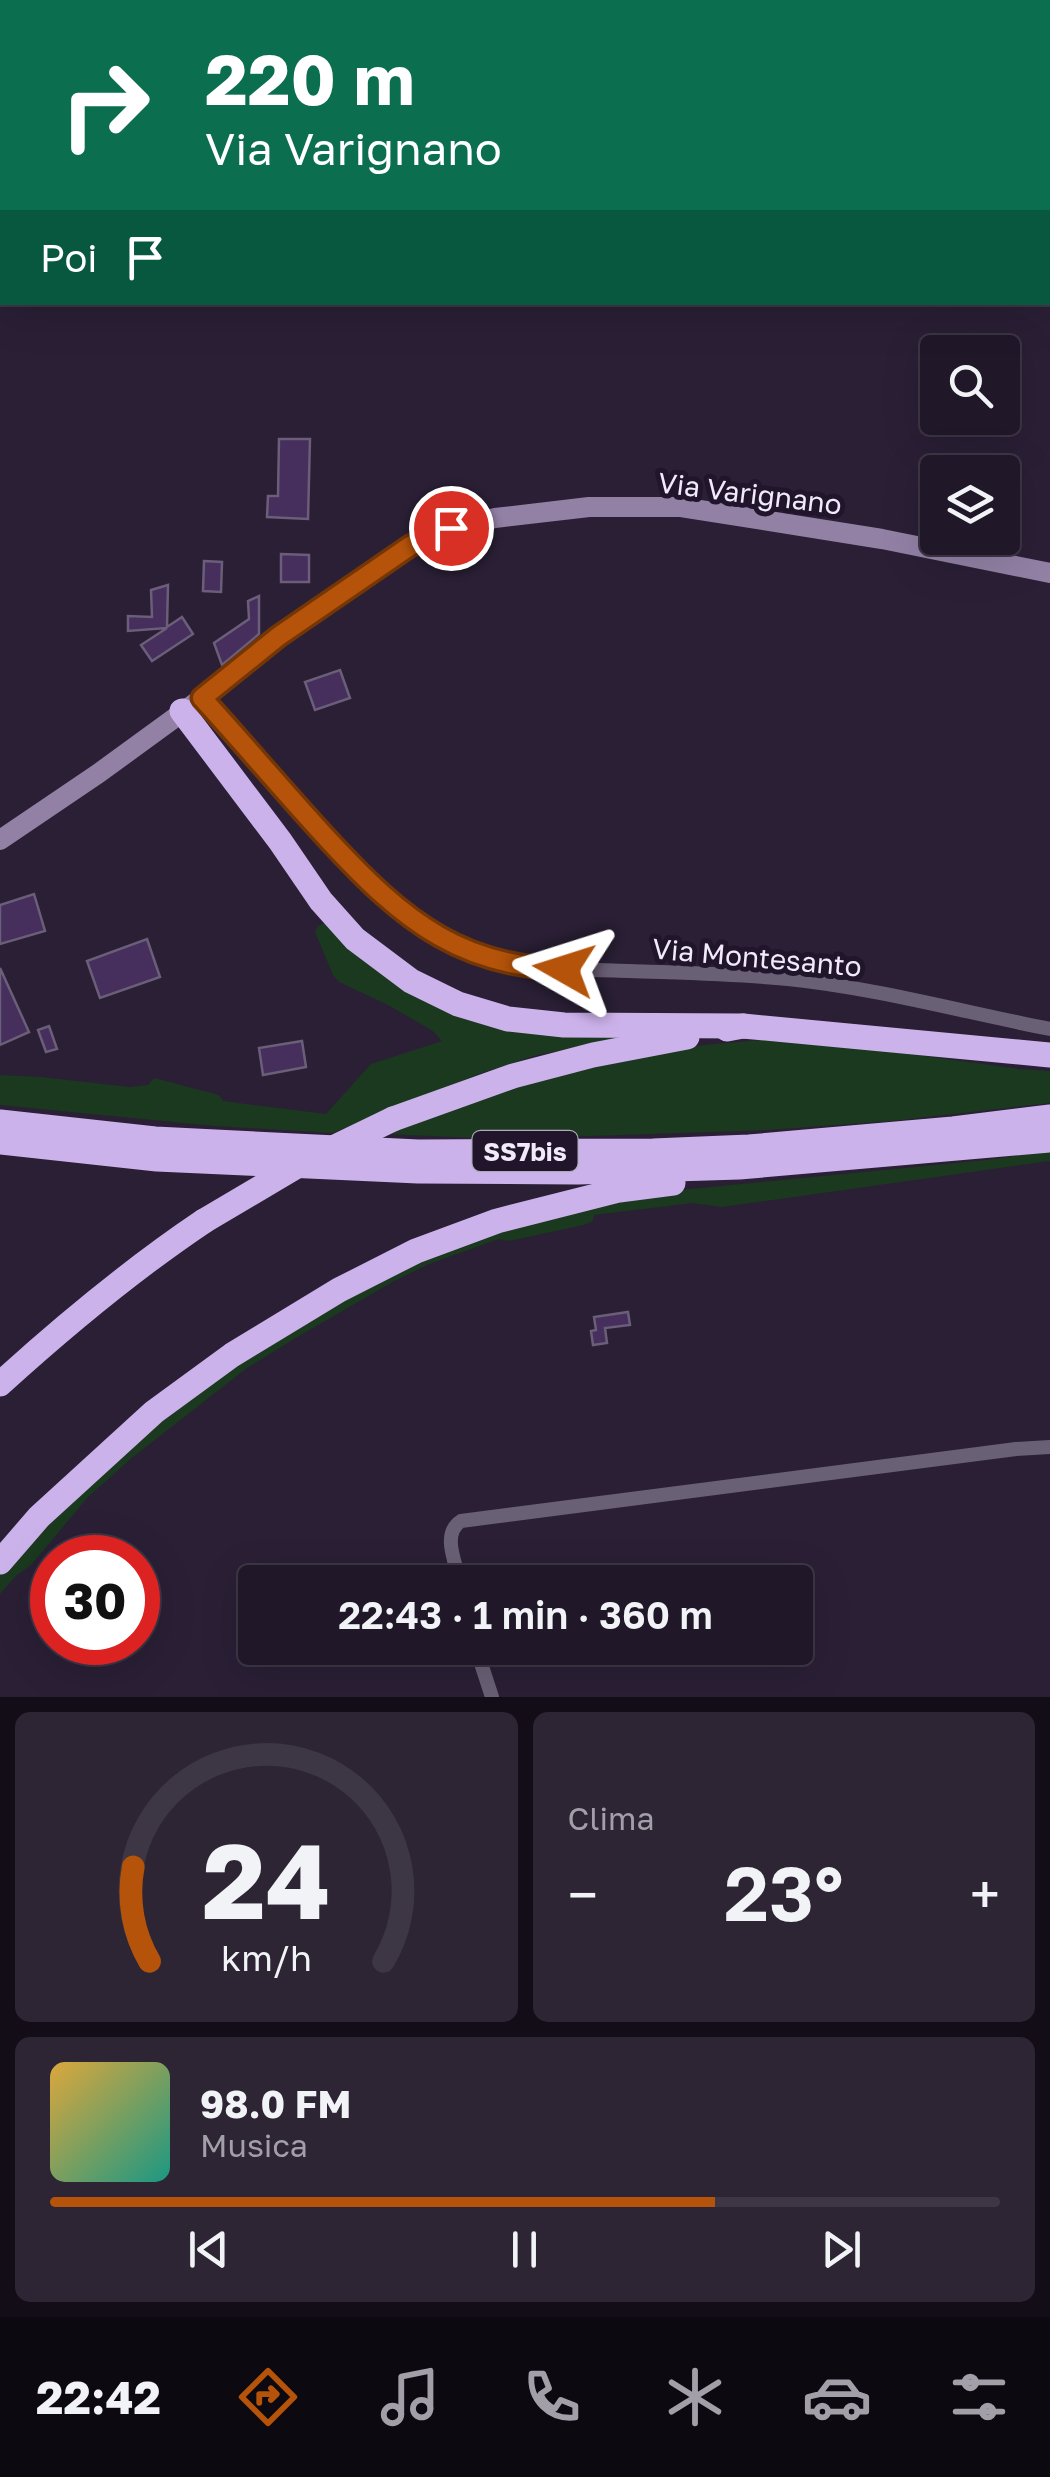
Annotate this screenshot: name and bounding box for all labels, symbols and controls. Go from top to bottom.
text: 220 m [205,36,415,120]
icon: right [40,40,170,170]
text: Via Varignano [205,121,502,175]
icon: arrive [118,230,173,285]
text: Poi [40,235,98,280]
map controls [920,335,1020,555]
button: search [920,335,1020,435]
button: layers [920,455,1020,555]
street label: Via Varignano [656,465,844,521]
pin [409,486,494,571]
icon: arrive [424,501,479,556]
position arrow [512,917,616,1021]
street label: Via Montesanto [651,931,863,983]
road number: SS7bis [472,1131,578,1171]
speed limit sign: 30 [30,1535,160,1665]
text: 22:43 · 1 min · 360 m [338,1592,713,1637]
text: Clima [568,1799,654,1837]
text: 24 [202,1817,330,1942]
text: 23° [724,1847,843,1938]
text: − [568,1861,598,1927]
text: + [970,1861,1000,1927]
text: km/h [221,1936,312,1979]
text: 98.0 FM [200,2081,351,2126]
text: Musica [200,2126,308,2164]
icon: previous [181,2222,236,2277]
icon: pause [497,2222,552,2277]
icon: next [814,2222,869,2277]
icon: directions [233,2362,303,2432]
icon: music [375,2362,445,2432]
icon: phone [517,2362,587,2432]
icon: climate [660,2362,730,2432]
icon: car [802,2362,872,2432]
icon: filters [944,2362,1014,2432]
text: 22:42 [36,2370,161,2424]

